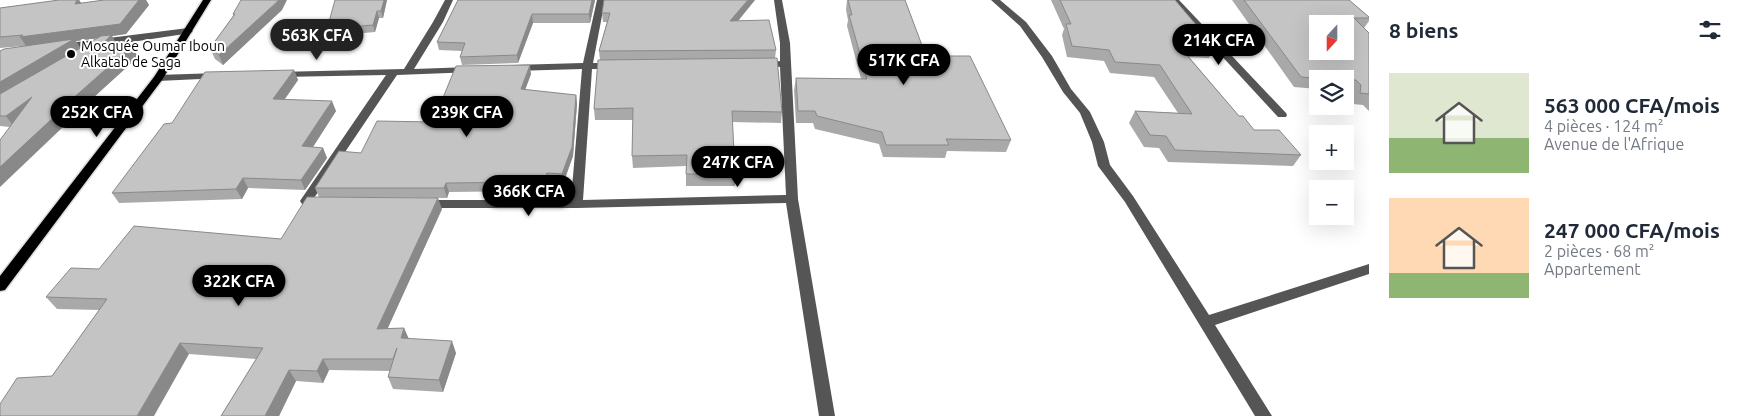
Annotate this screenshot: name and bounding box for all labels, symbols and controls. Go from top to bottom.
north arrow [1309,15,1354,60]
map controls [1309,15,1354,225]
icon: filters [1696,16,1724,44]
pin: 563K CFA [265,18,369,61]
text: 8 biens [1389,18,1459,42]
pin: 214K CFA [1167,23,1271,66]
text: 563K CFA [281,26,353,44]
text: 214K CFA [1183,31,1255,49]
place label: Mosquée Oumar Iboun Alkatab de Saga [81,38,225,70]
pin: 517K CFA [852,44,956,86]
marker: Mosquée Oumar Iboun Alkatab de Saga [65,48,77,60]
text: 517K CFA [868,51,940,69]
button: layers [1309,70,1354,115]
icon: home [1429,93,1489,153]
text: 563 000 CFA/mois [1544,93,1720,117]
pin: 252K CFA [45,96,149,138]
pin: 239K CFA [415,96,519,138]
text: 252K CFA [61,103,133,121]
text: 239K CFA [431,103,503,121]
text: 4 pièces · 124 m² [1544,117,1664,135]
button: + [1309,125,1354,170]
text: Avenue de l'Afrique [1544,135,1684,153]
pin: 247K CFA [686,146,790,188]
text: 247K CFA [702,153,774,171]
pin: 366K CFA [477,174,581,217]
button: − [1309,180,1354,225]
text: 366K CFA [493,182,565,200]
icon: home [1429,218,1489,278]
text: 247 000 CFA/mois [1544,218,1720,242]
text: 2 pièces · 68 m² [1544,242,1654,260]
text: Appartement [1544,260,1641,278]
pin: 322K CFA [187,264,291,307]
text: 322K CFA [203,272,275,290]

